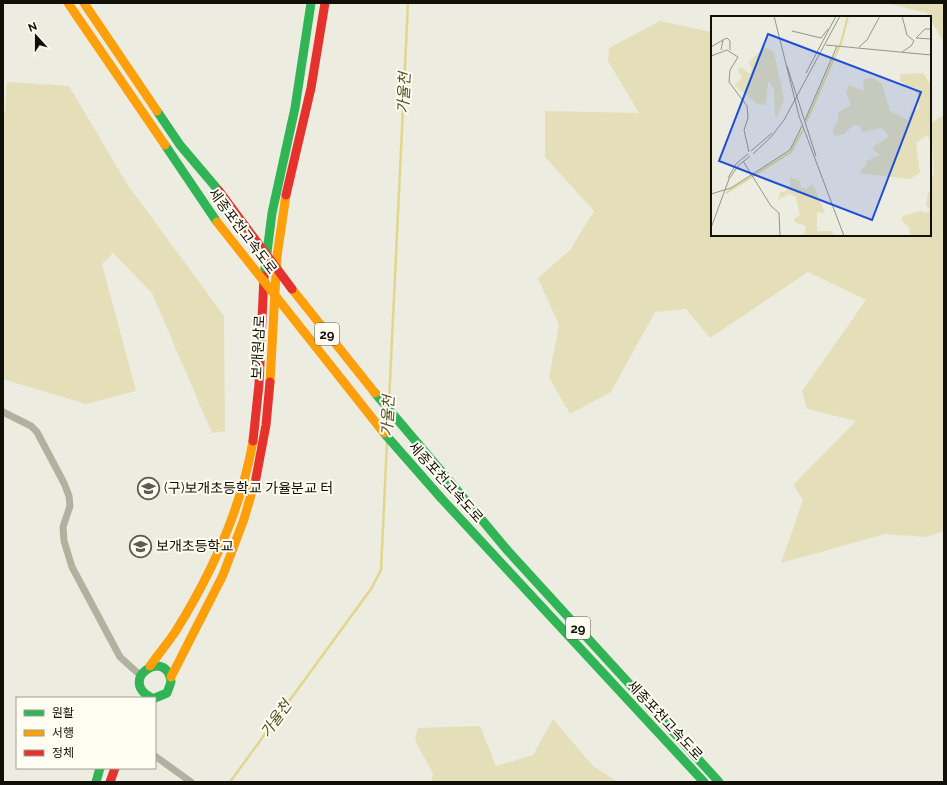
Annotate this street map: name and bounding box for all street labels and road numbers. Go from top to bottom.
street label: 세종포천고속도로 [206,185,280,277]
street label: 보개원삼로 [248,314,268,380]
road number: 29 [315,323,339,345]
street label: 세종포천고속도로 [406,438,486,526]
road number: 29 [566,617,590,639]
street label: 세종포천고속도로 [624,677,706,763]

